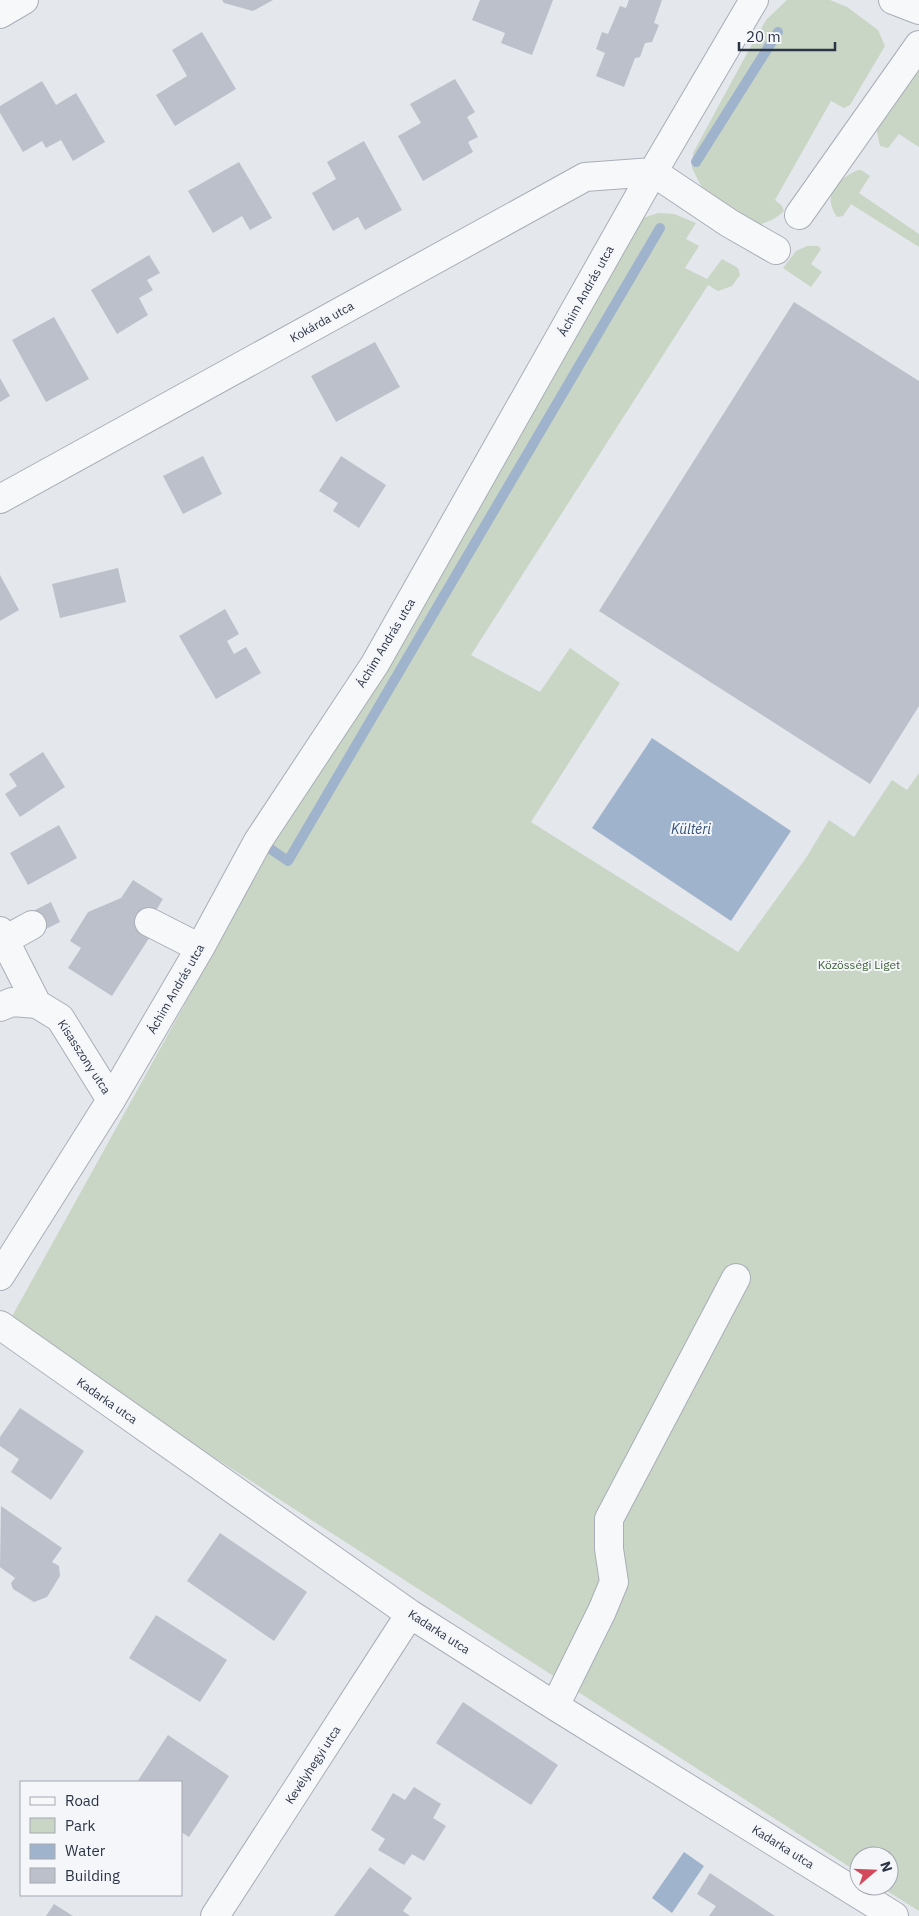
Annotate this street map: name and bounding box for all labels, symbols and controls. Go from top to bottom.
scale bar [739,20,835,52]
text: 20 m [746,27,781,46]
street label: Áchim András utca [554,242,617,339]
street label: Kokárda utca [287,298,357,345]
street label: Áchim András utca [353,595,418,690]
water label: Kültéri [671,820,711,838]
street label: Áchim András utca [144,941,208,1036]
park label: Közösségi Liget [818,957,900,972]
street label: Kisasszony utca [55,1017,114,1097]
street label: Kadarka utca [74,1374,141,1427]
street label: Kadarka utca [406,1606,473,1657]
street label: Kevélyhegyi utca [282,1722,344,1807]
legend [20,1781,182,1896]
text: Road [65,1791,100,1810]
text: Park [65,1816,95,1835]
street label: Kadarka utca [749,1822,818,1872]
text: Water [65,1841,106,1860]
north arrow [849,1846,899,1896]
text: N [876,1859,896,1874]
text: Building [65,1866,120,1885]

